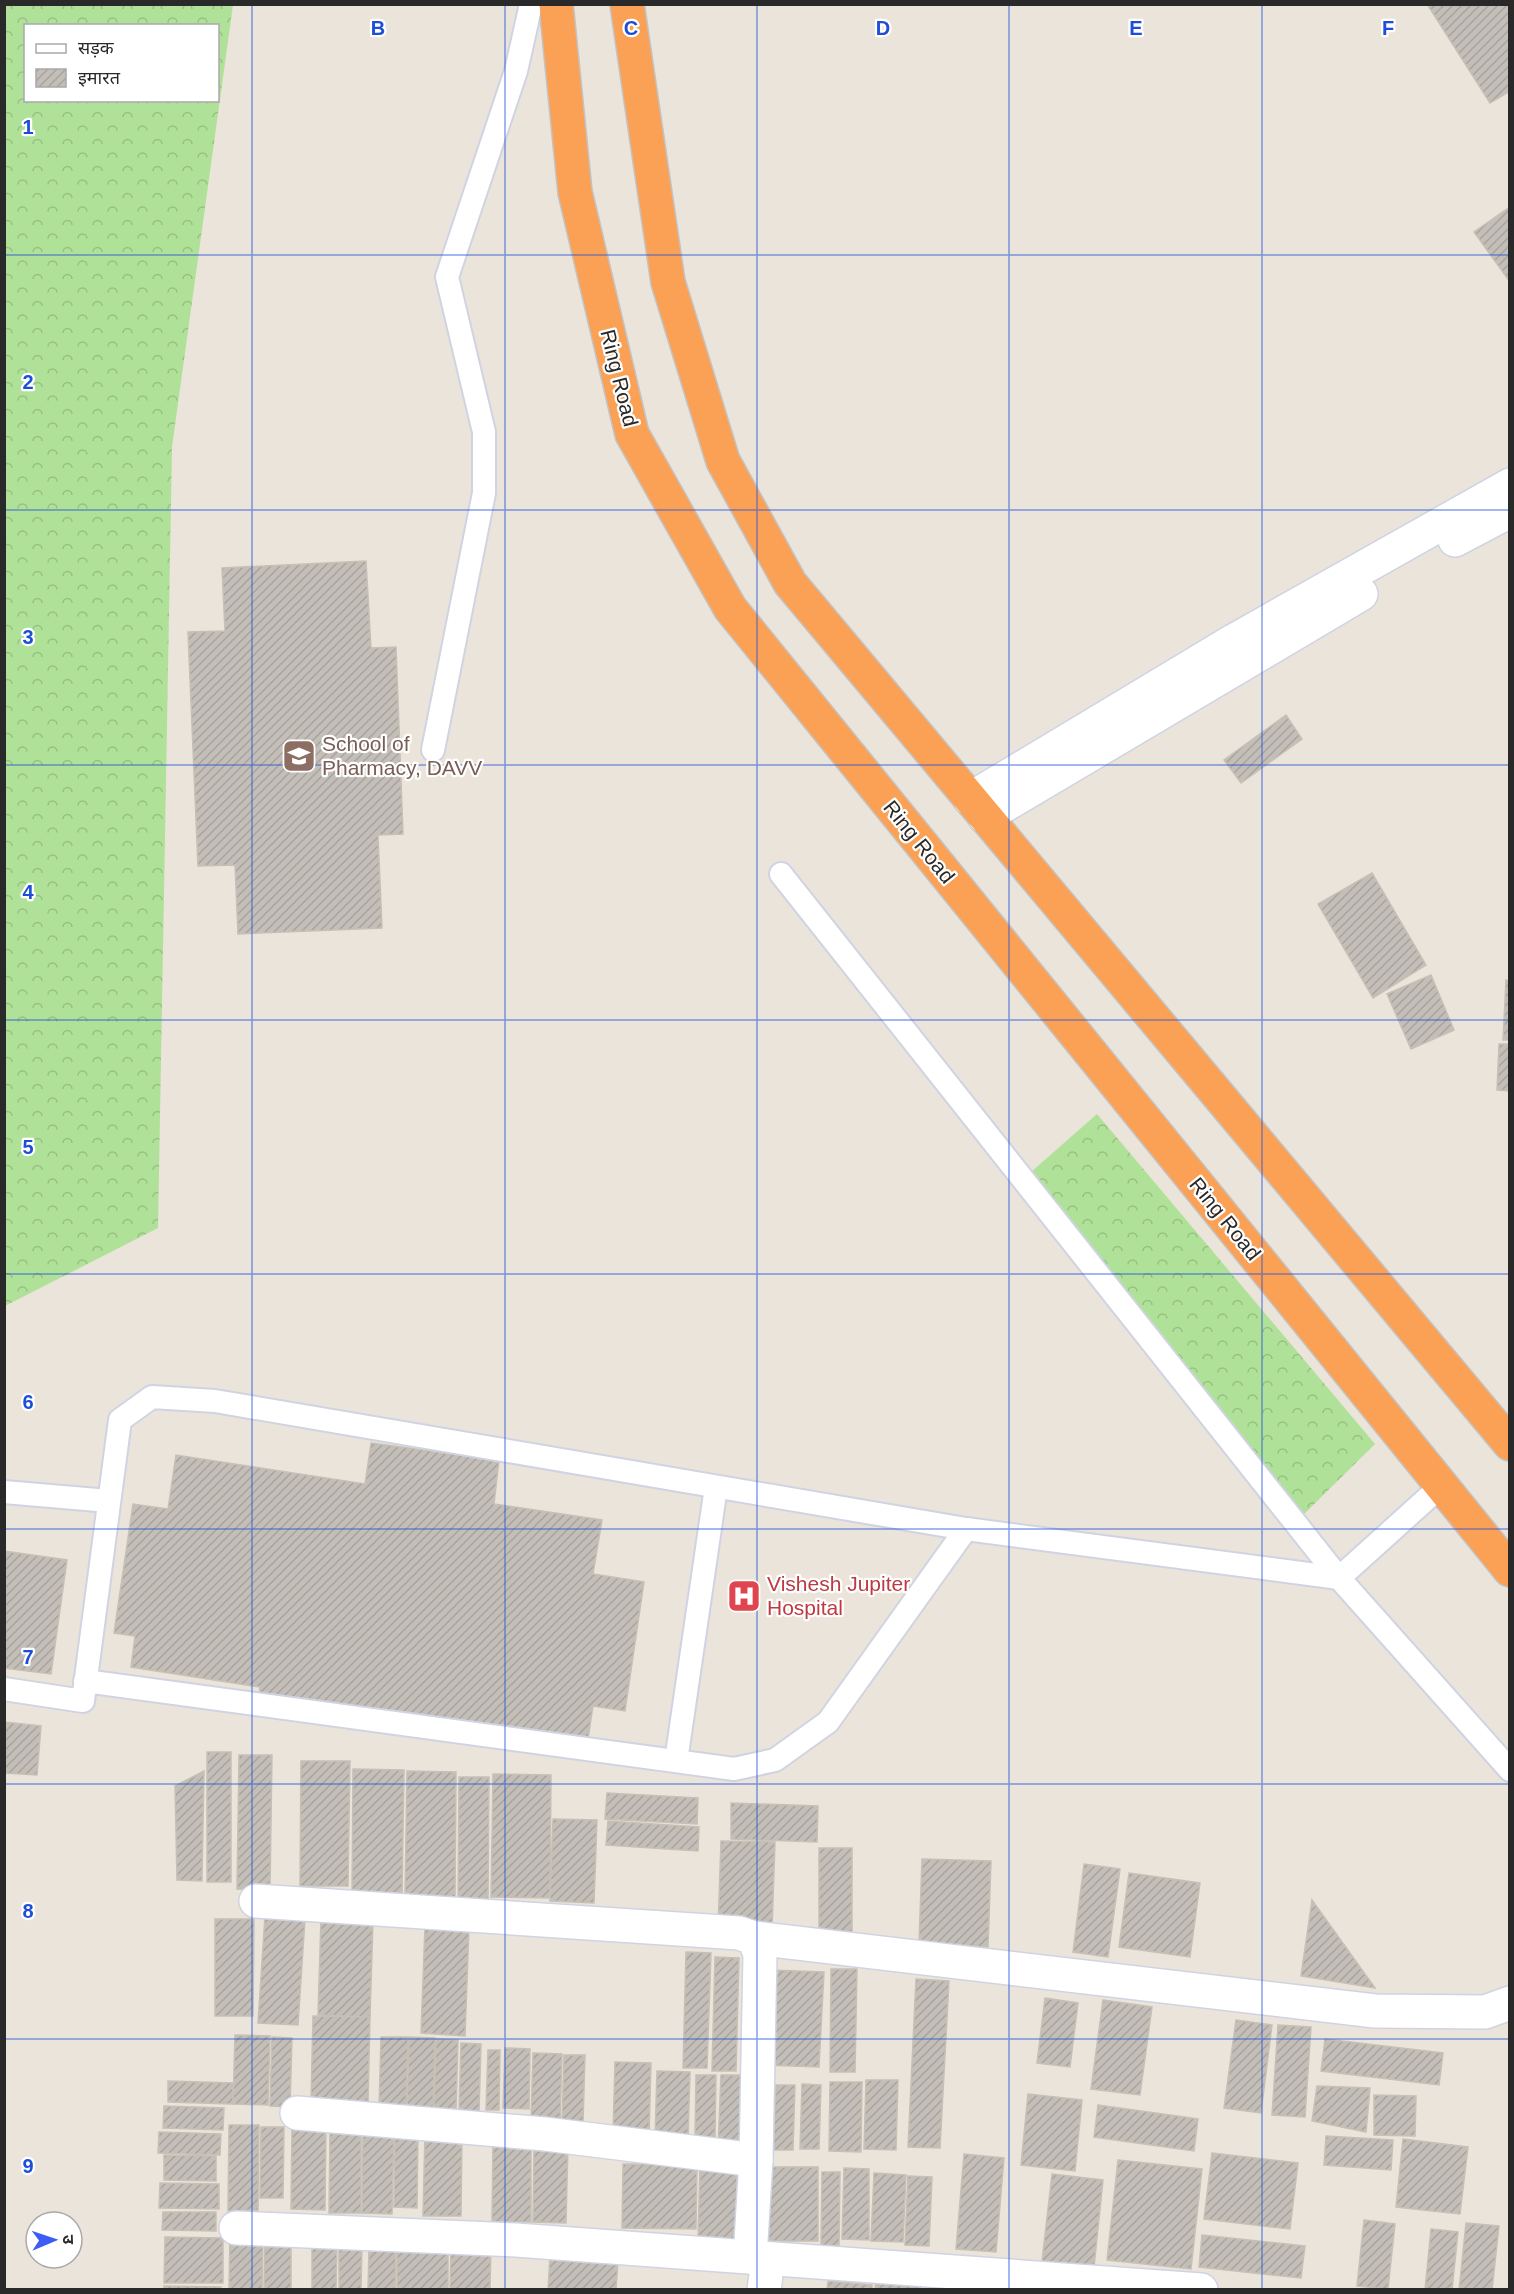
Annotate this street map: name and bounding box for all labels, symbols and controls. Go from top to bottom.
text: B [371,17,385,39]
text: C [624,17,638,39]
text: D [876,17,890,39]
text: E [1129,17,1143,39]
text: F [1382,17,1394,39]
legend [24,24,219,102]
text: सड़क [78,38,115,58]
text: इमारत [78,68,121,88]
text: 1 [22,116,34,138]
street label: Ring Road [596,327,643,429]
text: 2 [22,371,34,393]
text: 3 [22,626,34,648]
place label: School of Pharmacy, DAVV [322,732,482,779]
school or university icon: School of Pharmacy, DAVV [281,738,317,774]
street label: Ring Road [879,796,960,887]
text: 4 [22,881,34,903]
text: 5 [22,1136,34,1158]
street label: Ring Road [1185,1173,1266,1264]
text: 6 [22,1391,34,1413]
place label: Vishesh Jupiter Hospital [767,1572,910,1619]
hospital icon: Vishesh Jupiter Hospital [726,1578,762,1614]
text: 7 [22,1646,34,1668]
text: 8 [22,1900,34,1922]
text: 9 [22,2155,34,2177]
north arrow [24,2210,84,2270]
text: उ [60,2235,77,2245]

